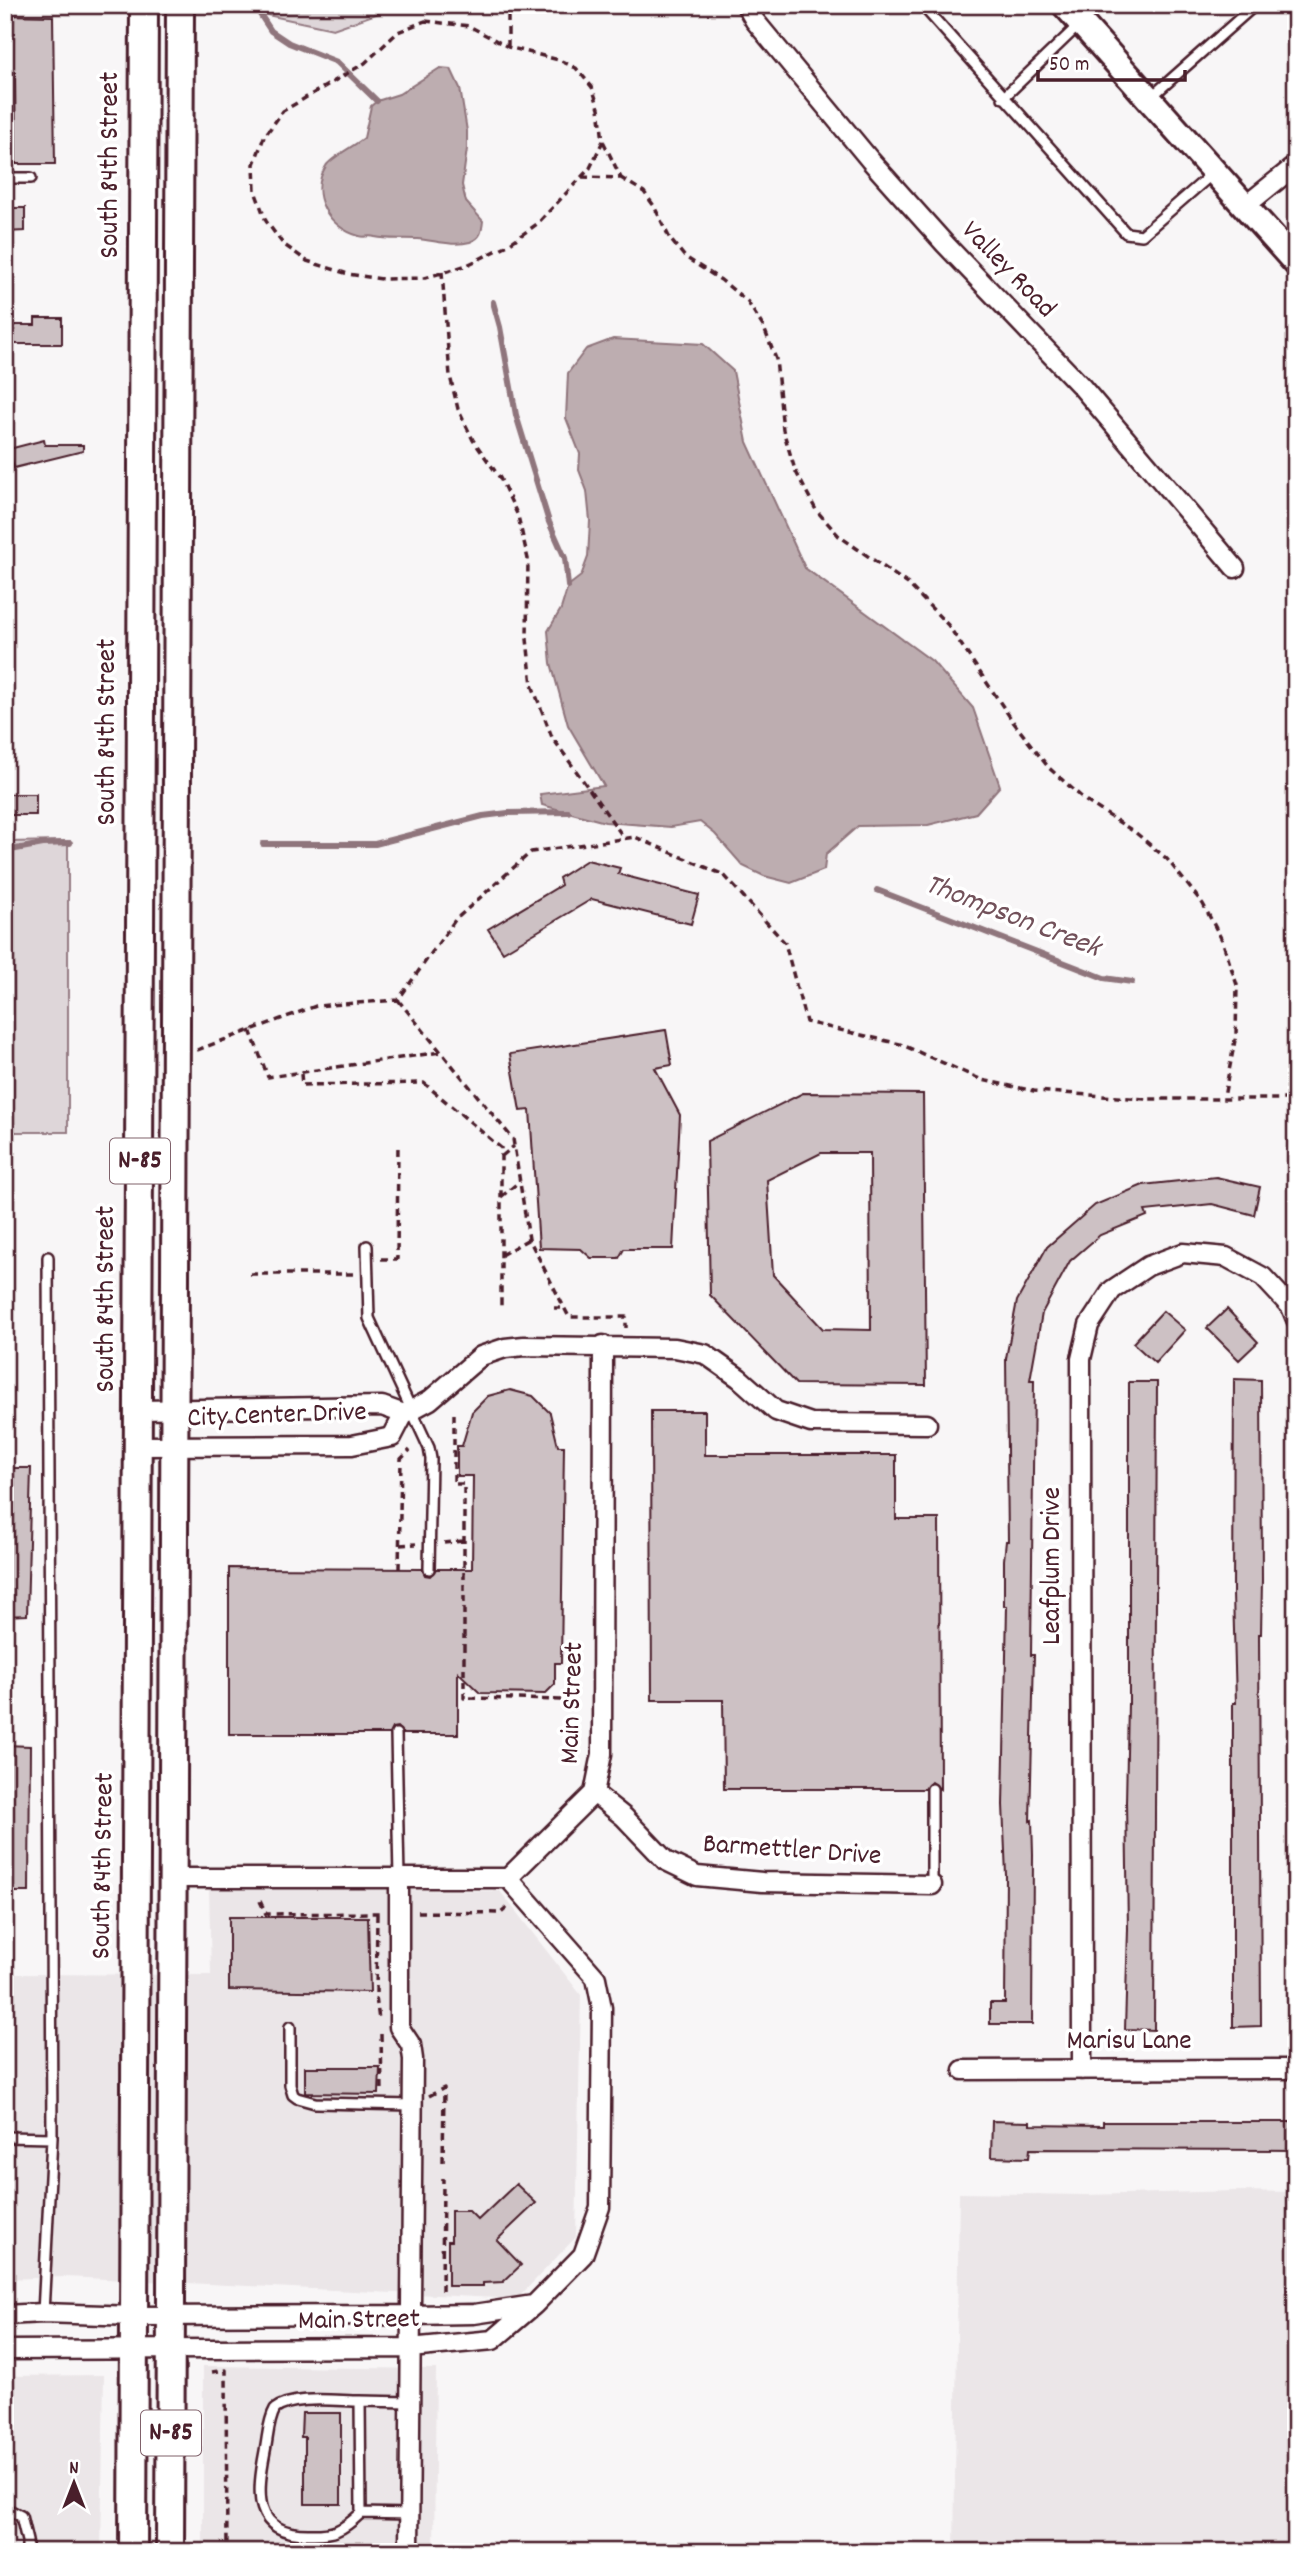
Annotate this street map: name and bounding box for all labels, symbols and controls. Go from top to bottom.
scale bar [1038,38,1186,82]
text: 50 m [1049,51,1089,81]
street label: South 84th Street [92,72,132,258]
street label: Valley Road [950,213,1064,329]
street label: South 84th Street [89,639,129,825]
water label: Thompson Creek [918,865,1109,972]
road number: N-85 [110,1138,170,1184]
street label: South 84th Street [88,1206,128,1392]
street label: City Center Drive [187,1394,367,1440]
street label: Leafplum Drive [1034,1487,1074,1645]
street label: Main Street [552,1641,596,1765]
street label: South 84th Street [83,1772,127,1960]
street label: Barmettler Drive [701,1826,883,1878]
street label: Marisu Lane [1066,2023,1192,2063]
street label: Main Street [298,2301,420,2343]
road number: N-85 [141,2410,201,2456]
north arrow [38,2448,108,2518]
text: N [69,2456,79,2483]

